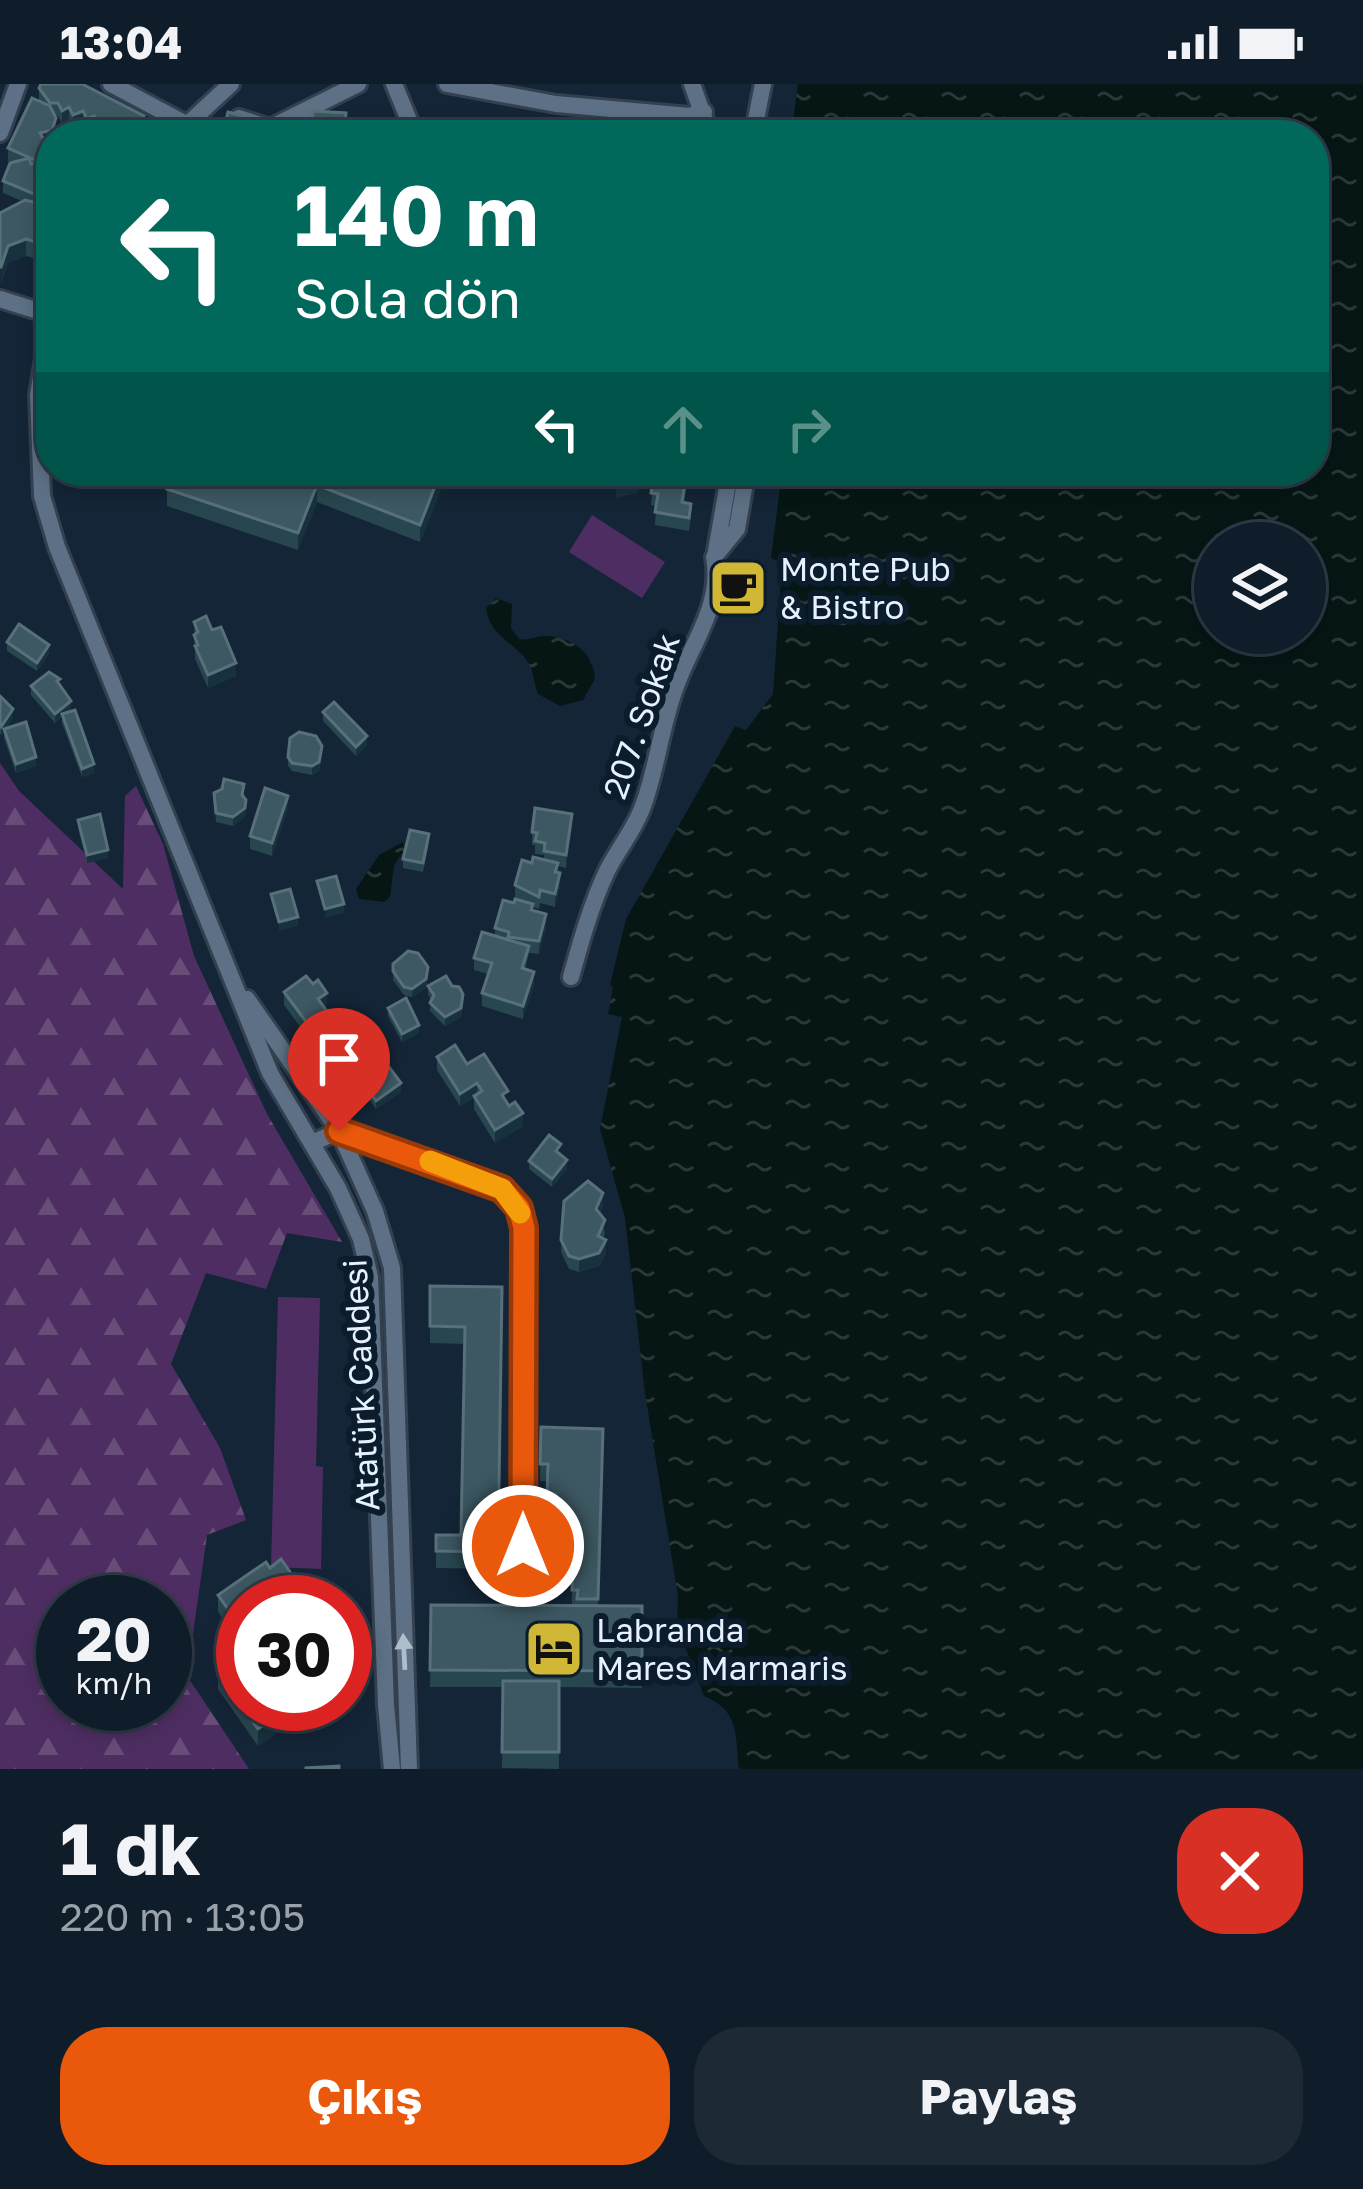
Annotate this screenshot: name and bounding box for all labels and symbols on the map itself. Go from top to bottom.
place label: Monte Pub & Bistro [780,549,951,626]
cafe icon: Monte Pub & Bistro [707,557,769,619]
street label: 207. Sokak [594,628,687,803]
pin [288,1008,390,1131]
street label: Atatürk Caddesi [334,1258,387,1512]
position arrow [460,1483,586,1609]
speed limit sign: 30 [216,1575,372,1731]
place label: Labranda Mares Marmaris [596,1610,847,1687]
hotel icon: Labranda Mares Marmaris [523,1618,585,1680]
one-way arrow [394,1632,413,1670]

